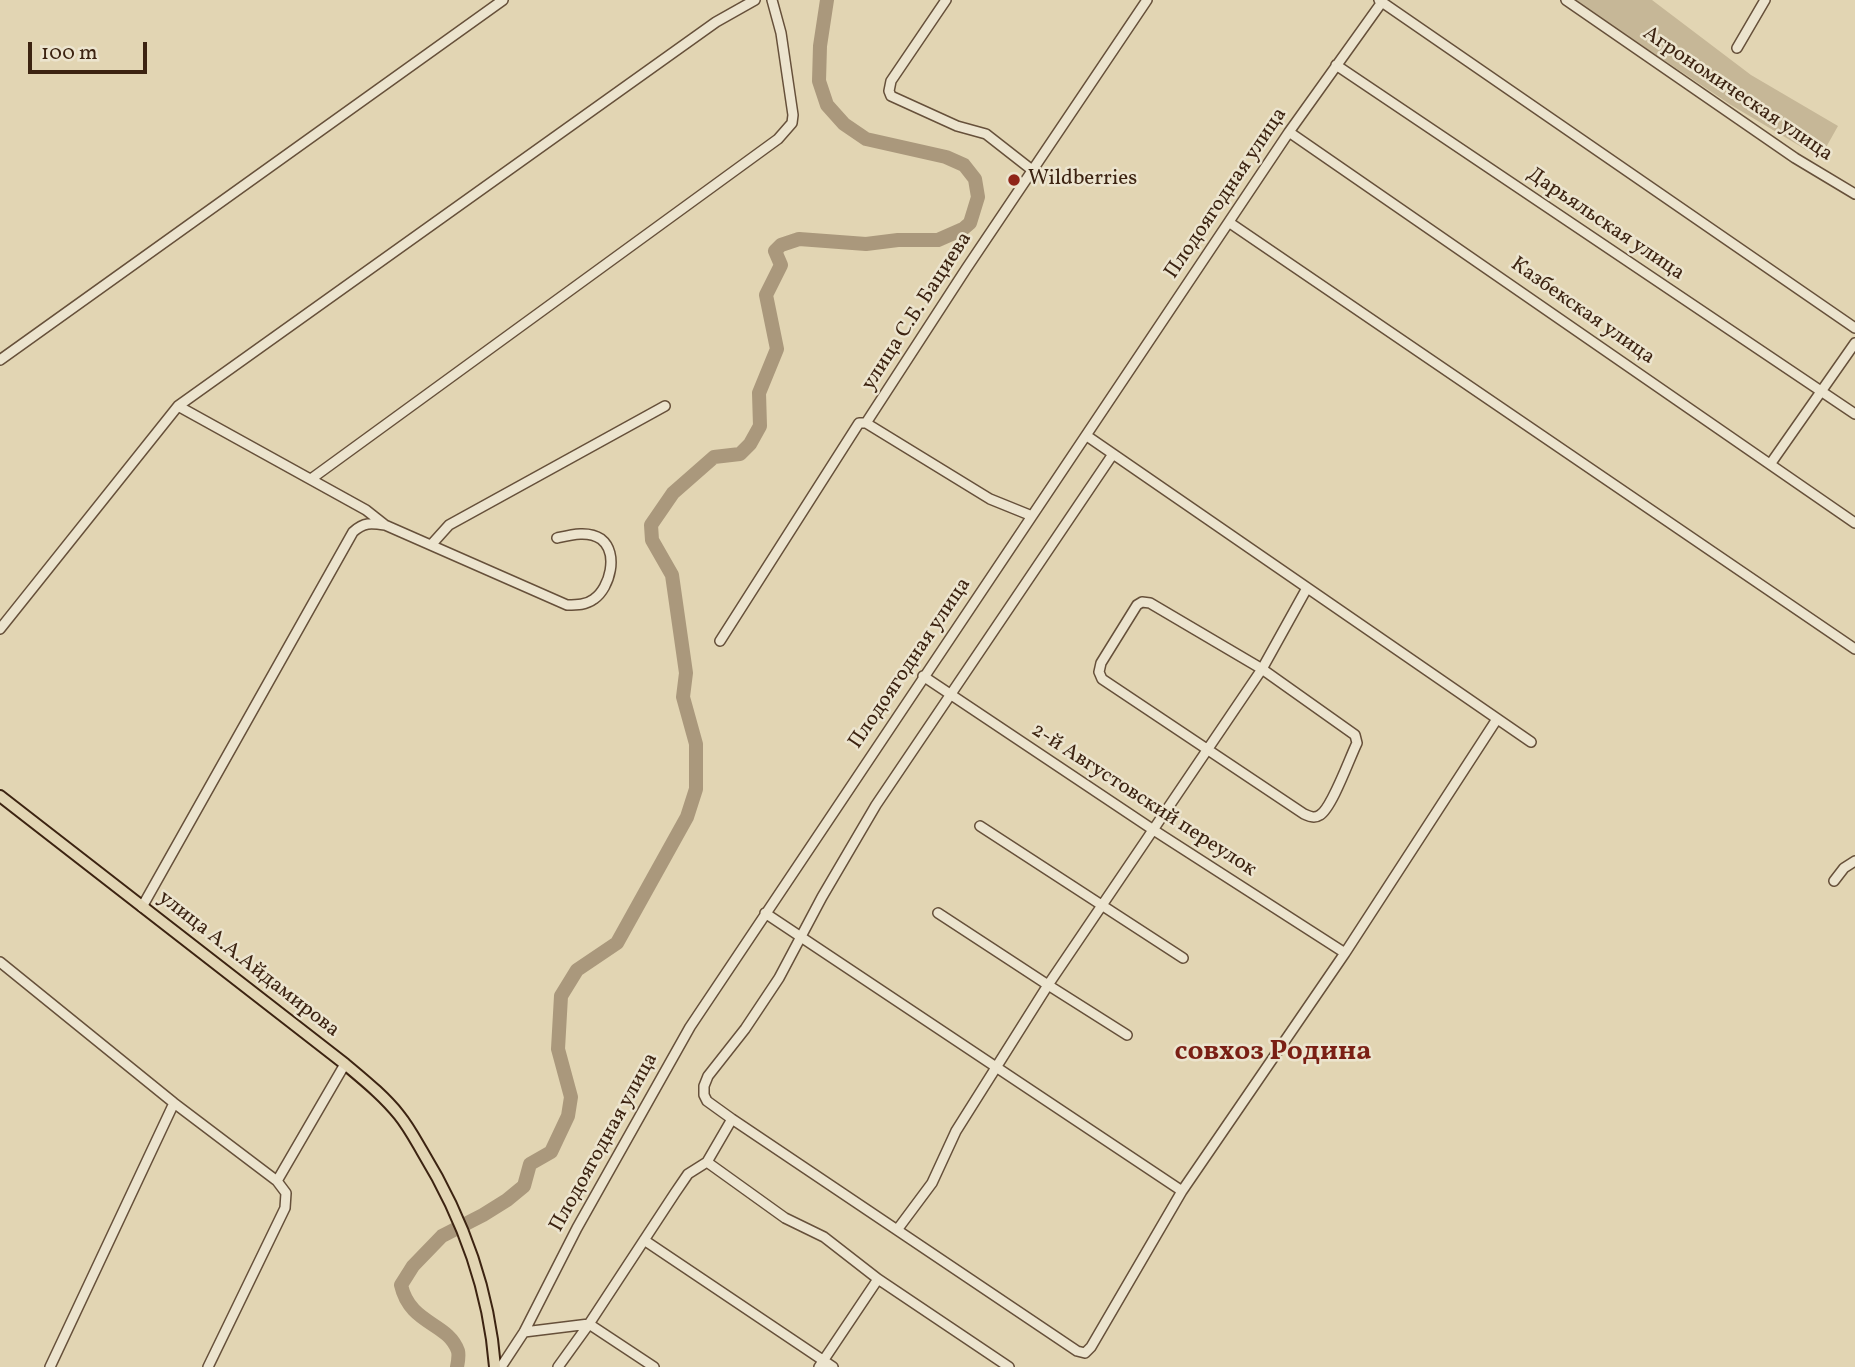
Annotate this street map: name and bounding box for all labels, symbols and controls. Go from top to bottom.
street label: Агрономическая улица [1637,22,1837,168]
scale bar [32,28,150,72]
text: 100 m [41,39,98,68]
street label: Плодоягодная улица [1160,104,1294,284]
street label: Дарьяльская улица [1521,163,1689,287]
place label: Wildberries [1028,167,1137,193]
marker: Wildberries [1006,172,1022,188]
street label: улица С.Б. Бациева [857,228,979,396]
street label: Казбекская улица [1505,253,1659,371]
street label: Плодоягодная улица [844,574,978,754]
street label: 2-й Августовский переулок [1026,719,1260,883]
street label: улица А.А.Айдамирова [152,886,344,1044]
district label: совхоз Родина [1174,1037,1372,1071]
street label: Плодоягодная улица [545,1049,665,1237]

